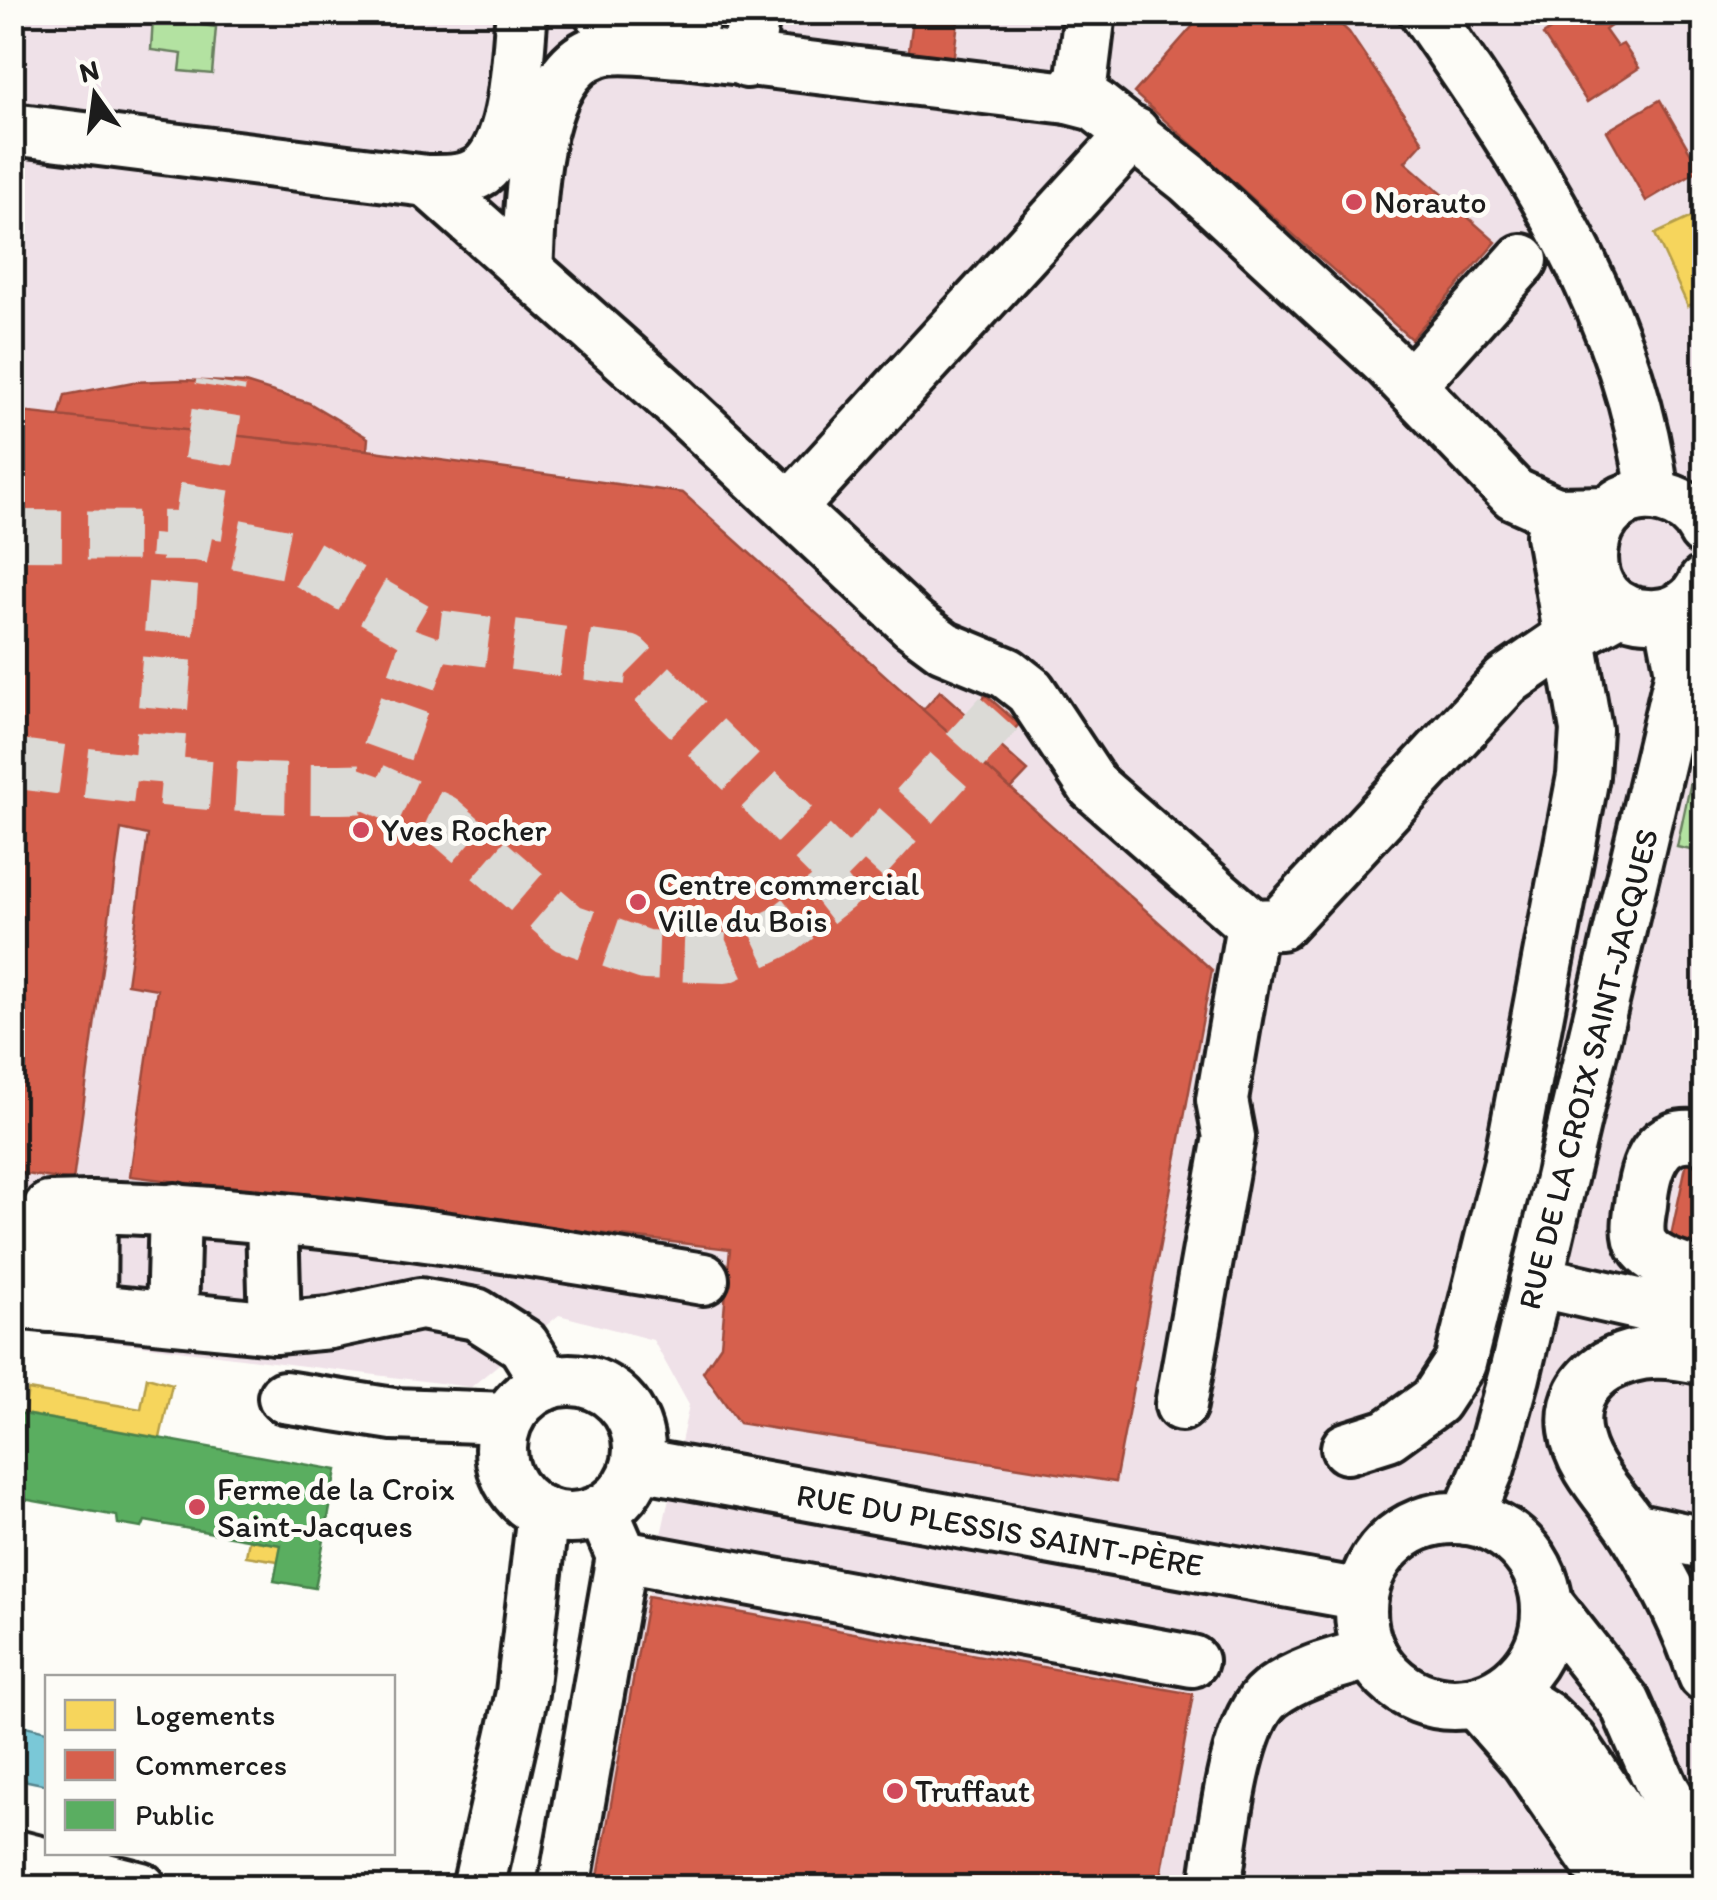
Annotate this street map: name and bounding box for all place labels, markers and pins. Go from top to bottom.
place label: Norauto [1374,183,1487,221]
marker: Norauto [1343,191,1365,213]
place label: Yves Rocher [381,811,547,849]
marker: Yves Rocher [350,819,372,841]
place label: Centre commercial Ville du Bois [658,865,919,940]
marker: Centre commercial Ville du Bois [627,891,649,913]
place label: Ferme de la Croix Saint-Jacques [217,1470,455,1545]
marker: Ferme de la Croix Saint-Jacques [186,1496,208,1518]
place label: Truffaut [915,1772,1030,1810]
marker: Truffaut [884,1780,906,1802]

